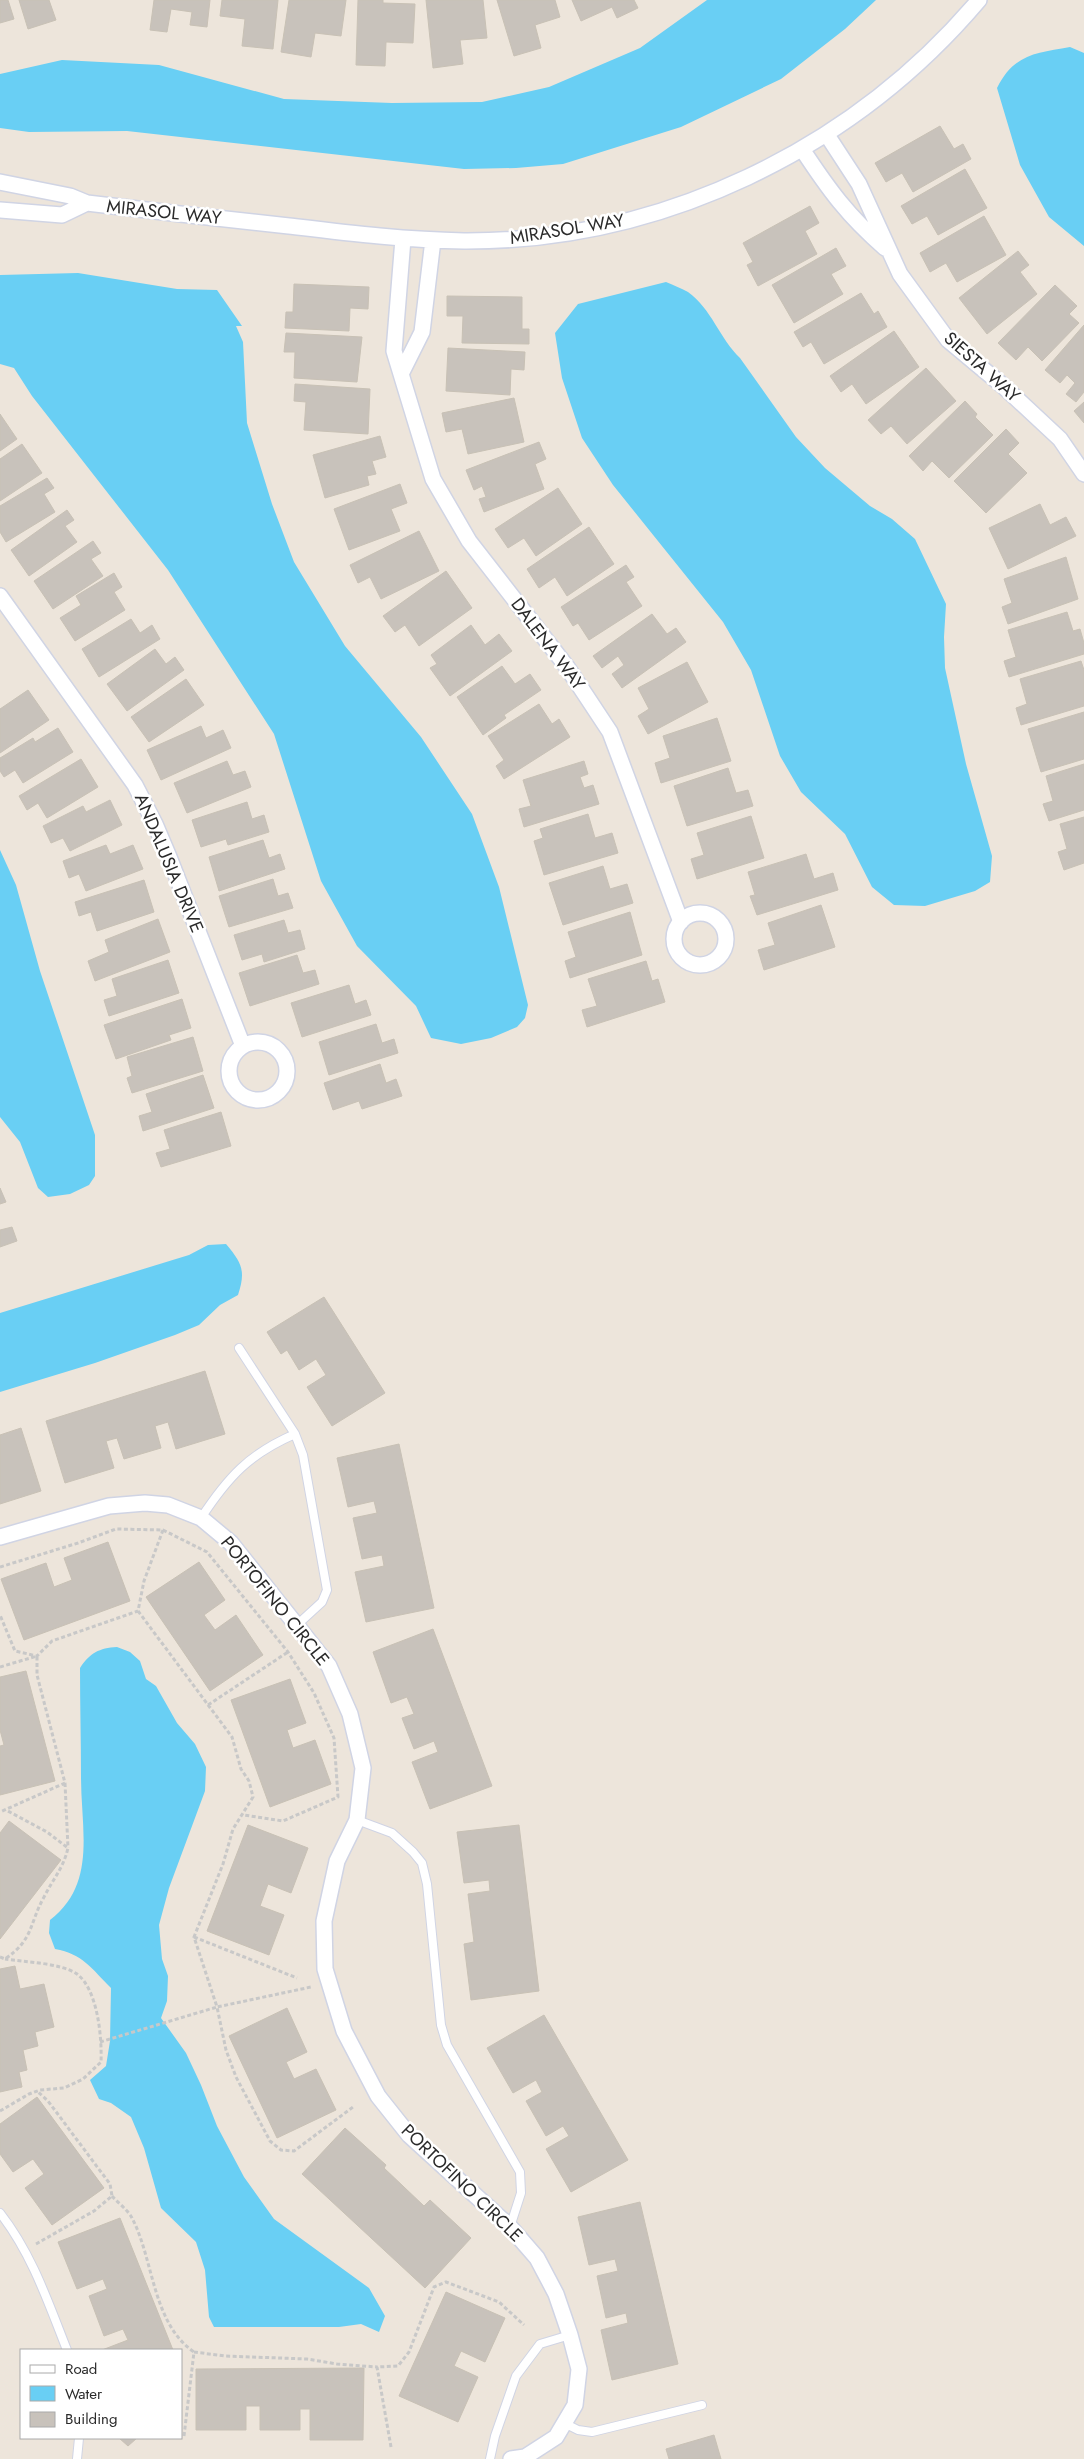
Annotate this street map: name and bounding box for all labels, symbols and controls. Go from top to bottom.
street label: MIRASOL WAY [105,193,224,231]
street label: MIRASOL WAY [508,207,627,251]
street label: SIESTA WAY [938,326,1027,409]
street label: DALENA WAY [505,592,592,696]
street label: ANDALUSIA DRIVE [128,789,210,937]
street label: PORTOFINO CIRCLE [215,1531,335,1671]
street label: PORTOFINO CIRCLE [395,2118,529,2248]
legend [20,2349,182,2439]
text: Road [65,2358,97,2380]
text: Water [65,2383,103,2405]
text: Building [65,2408,117,2430]

